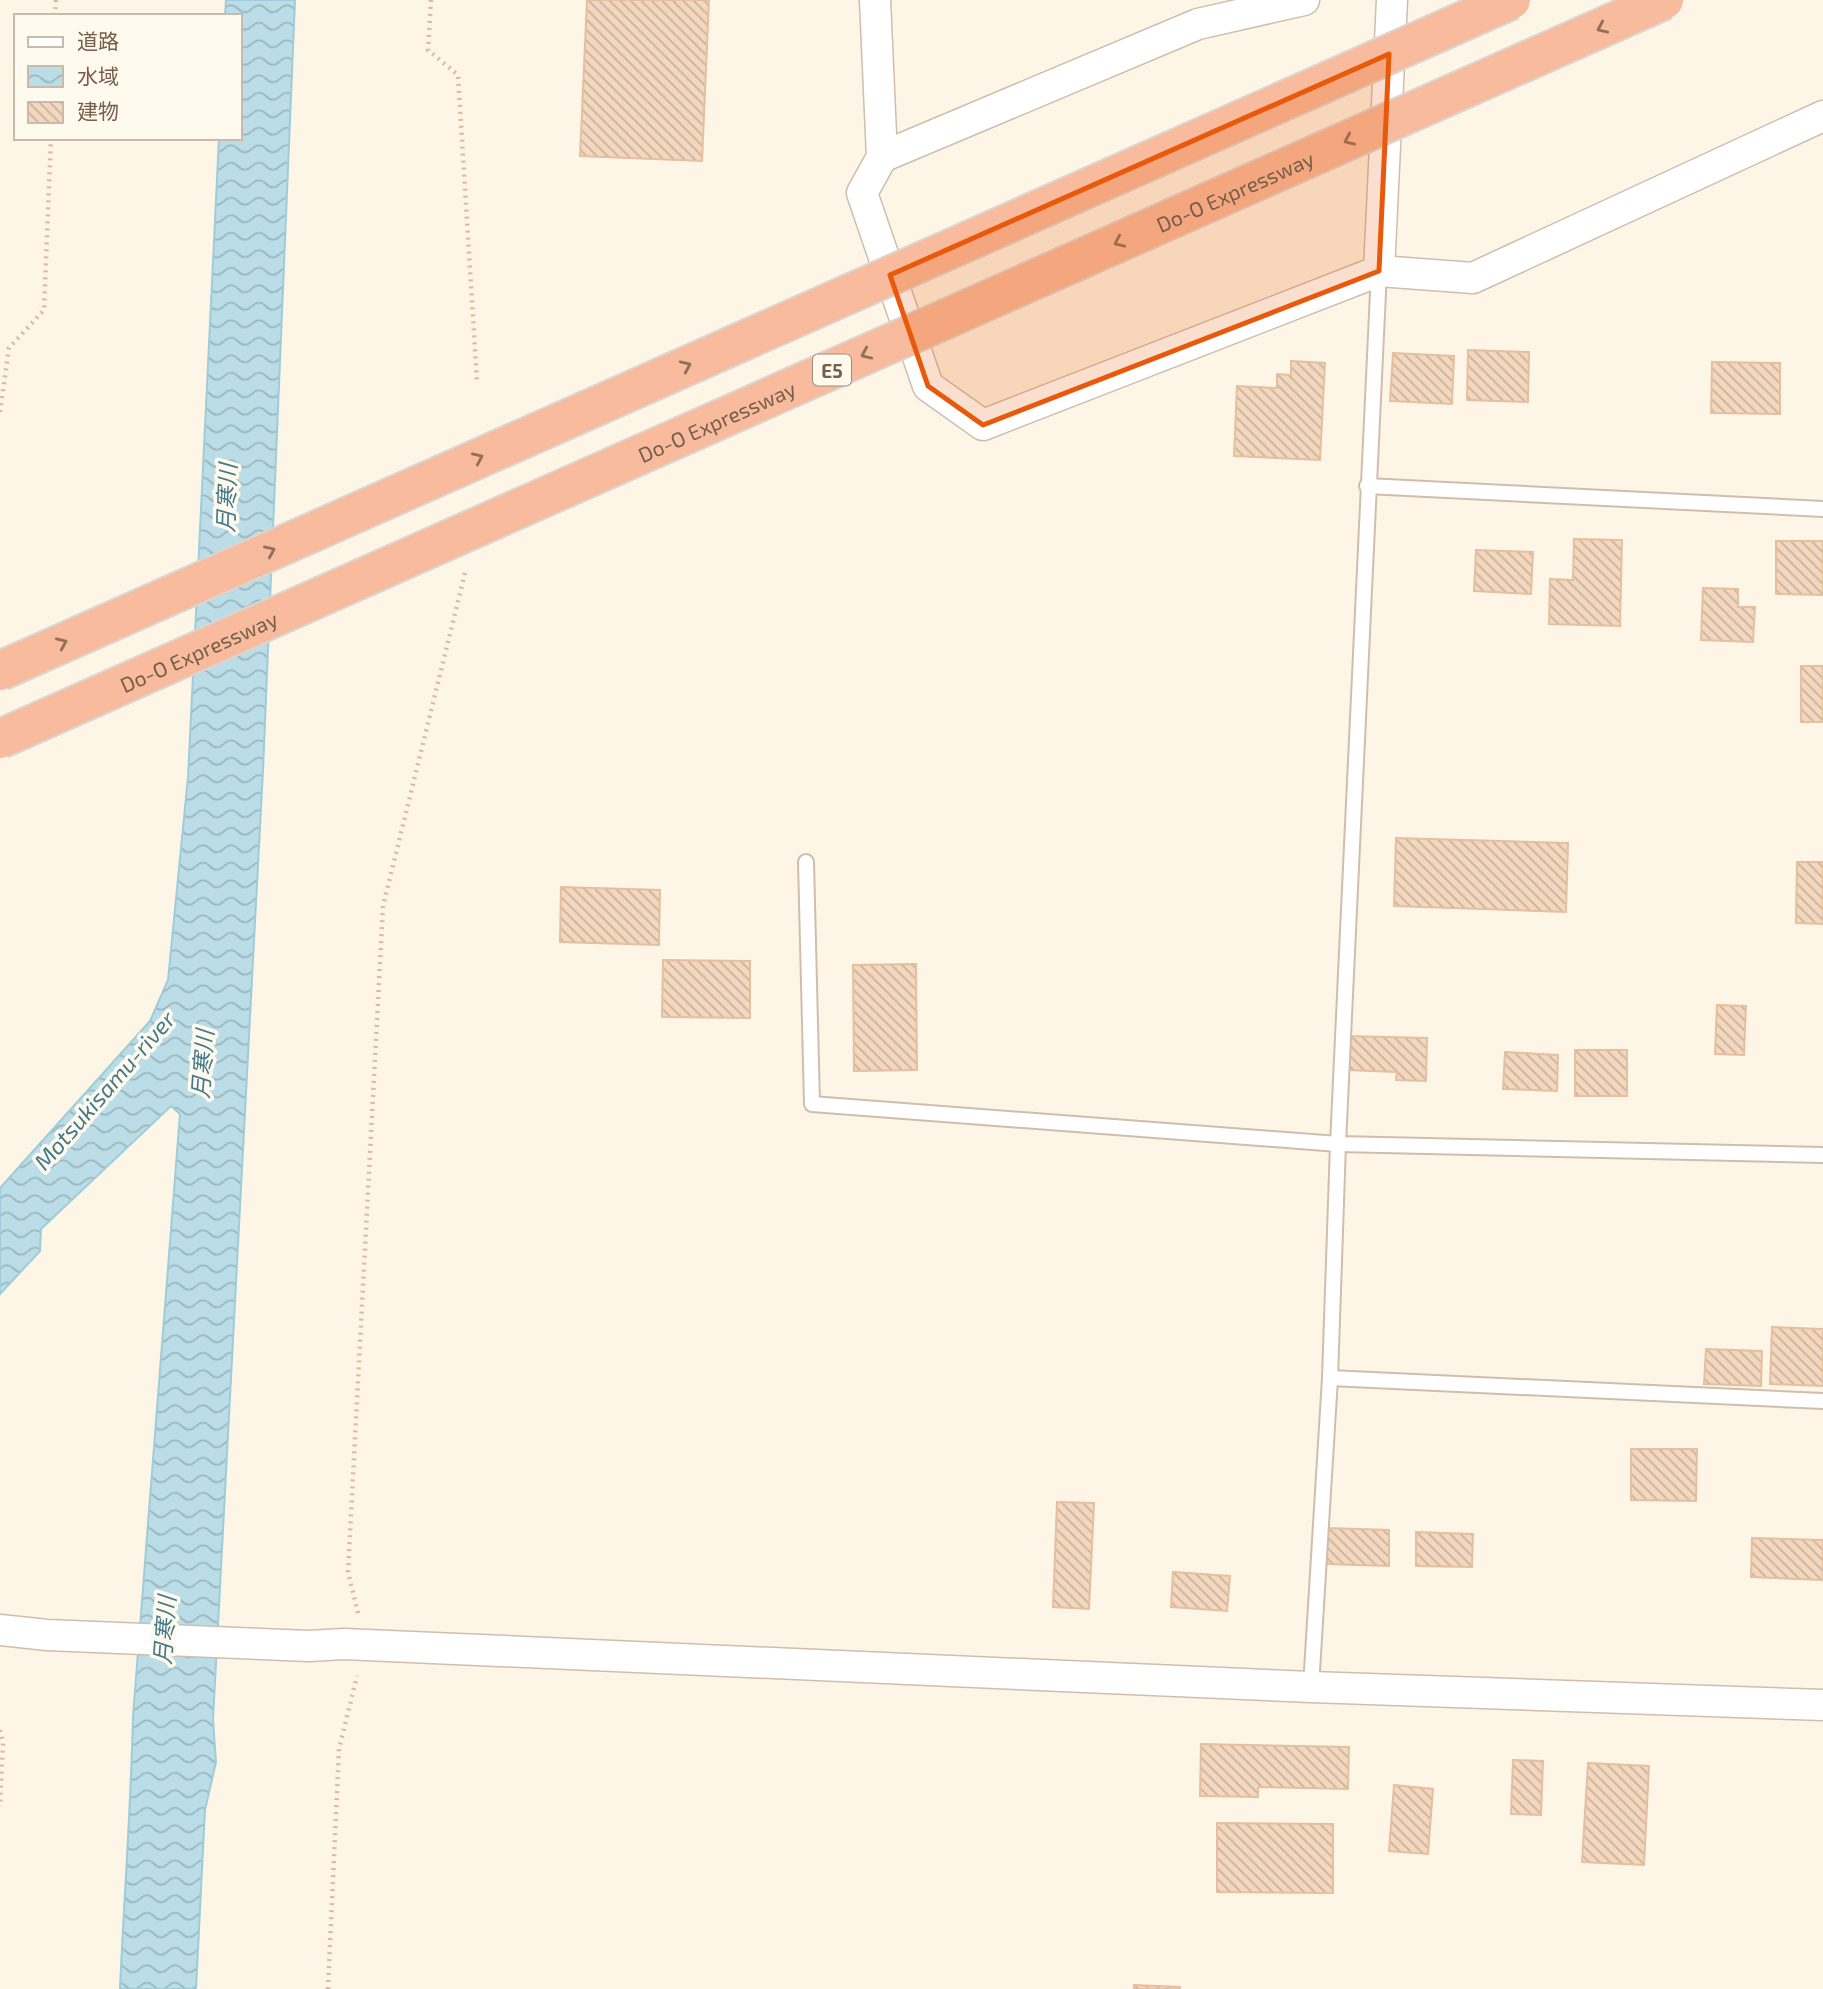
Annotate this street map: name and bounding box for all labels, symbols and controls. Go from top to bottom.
legend [14,14,242,140]
one-way arrow [1597,20,1609,34]
text: 道路 [77,28,119,53]
text: 水域 [77,63,119,88]
text: 建物 [77,98,119,123]
one-way arrow [1344,132,1356,146]
street label: Do-O Expressway [1152,145,1317,237]
one-way arrow [1114,234,1126,248]
one-way arrow [861,346,873,360]
road number: E5 [813,354,851,386]
one-way arrow [679,360,691,374]
street label: Do-O Expressway [634,375,799,467]
one-way arrow [471,452,483,466]
water label: 月寒川 [211,460,241,533]
one-way arrow [263,545,276,559]
street label: Do-O Expressway [116,605,281,697]
one-way arrow [55,637,68,651]
water label: Motsukisamu-river [28,1004,181,1175]
water label: 月寒川 [186,1026,219,1099]
water label: 月寒川 [148,1592,181,1665]

